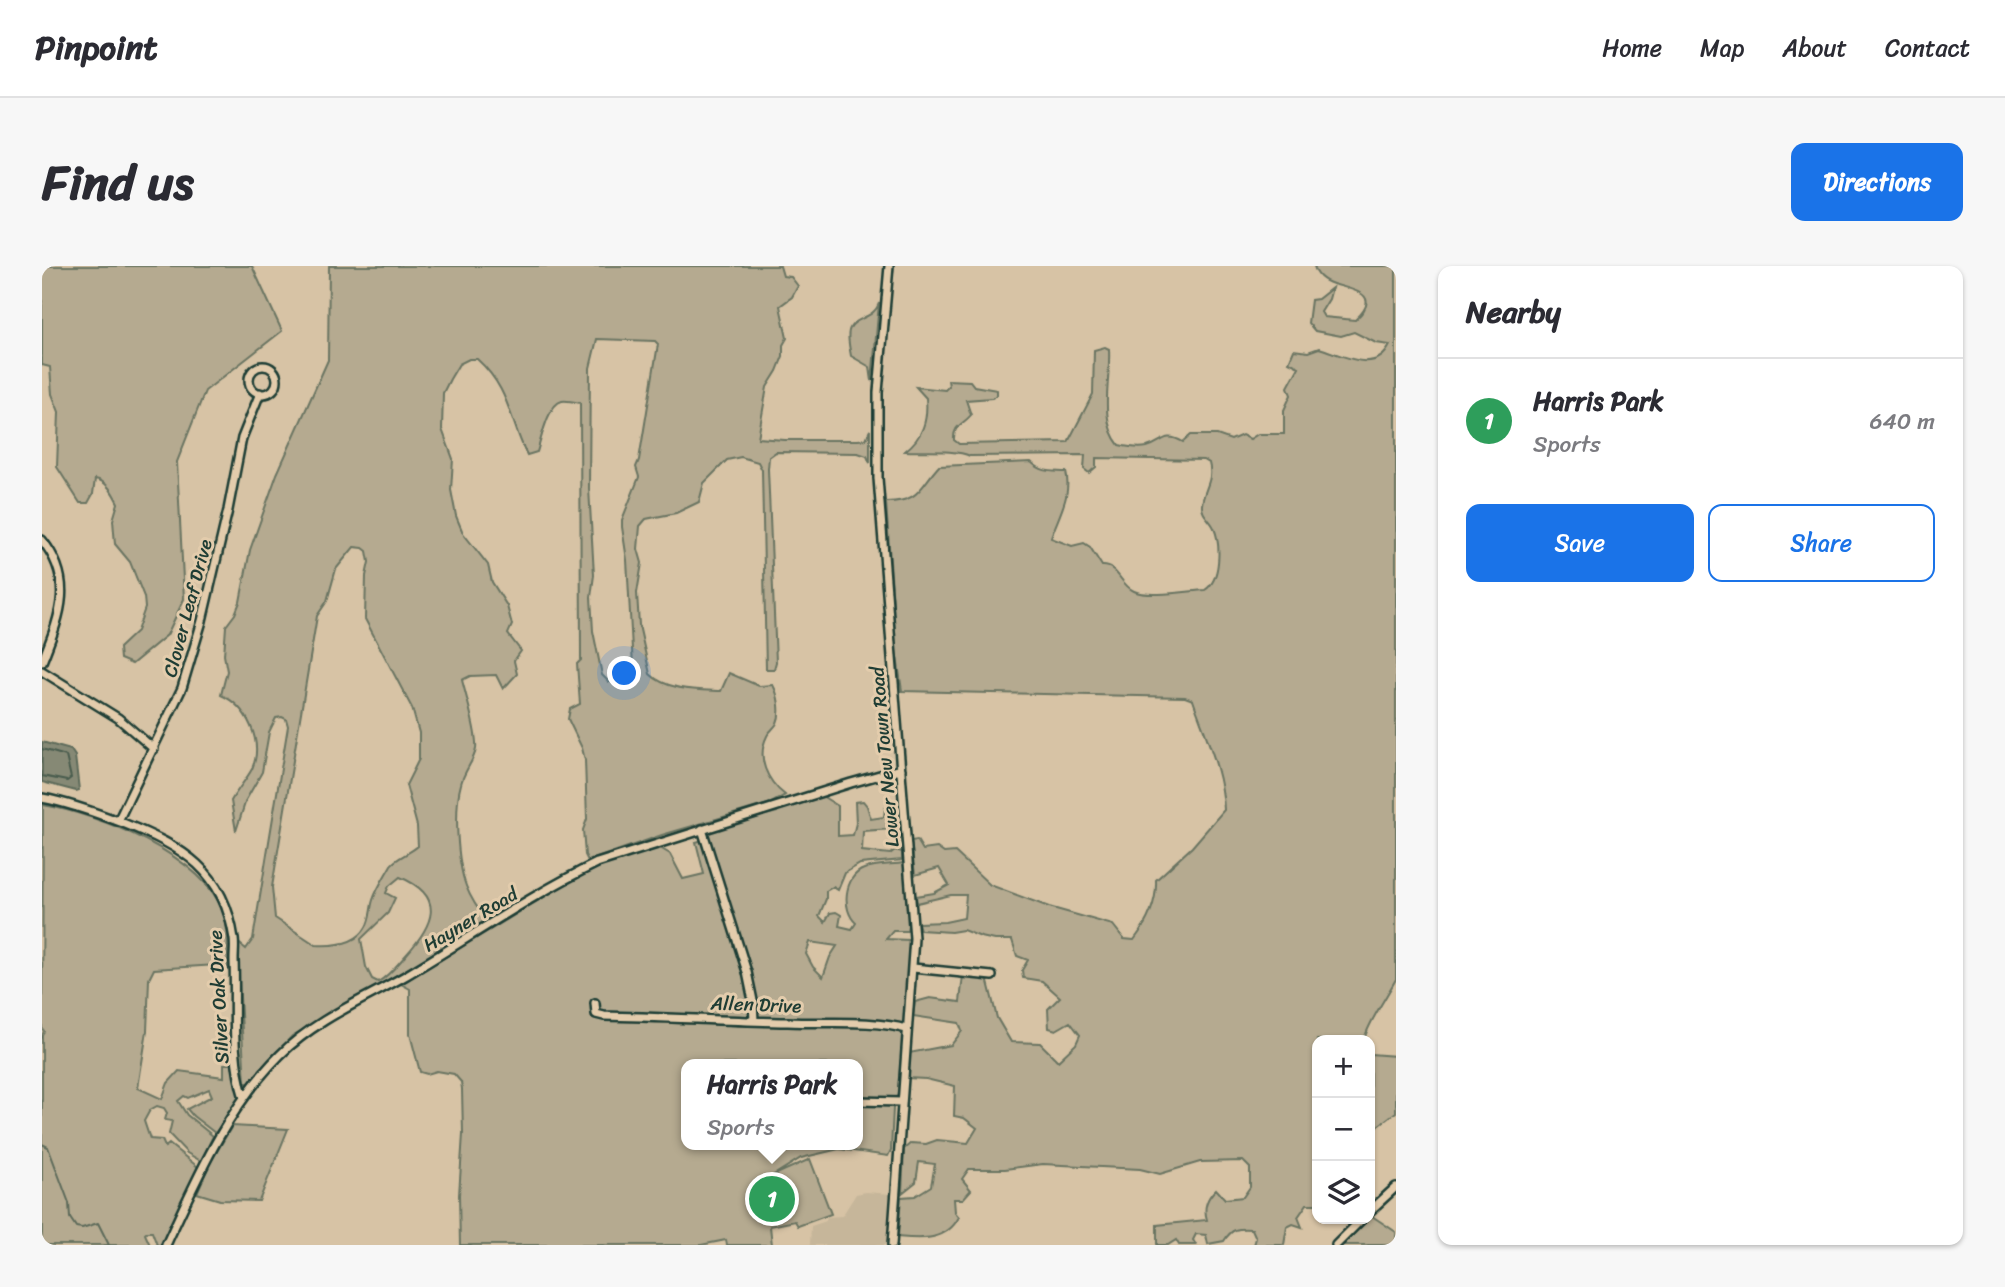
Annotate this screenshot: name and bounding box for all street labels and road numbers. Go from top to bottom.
street label: Clover Leaf Drive [153,536,222,681]
street label: Lower New Town Road [860,663,909,849]
street label: Hayner Road [416,877,526,961]
street label: Silver Oak Drive [199,929,238,1065]
street label: Allen Drive [709,986,802,1023]

